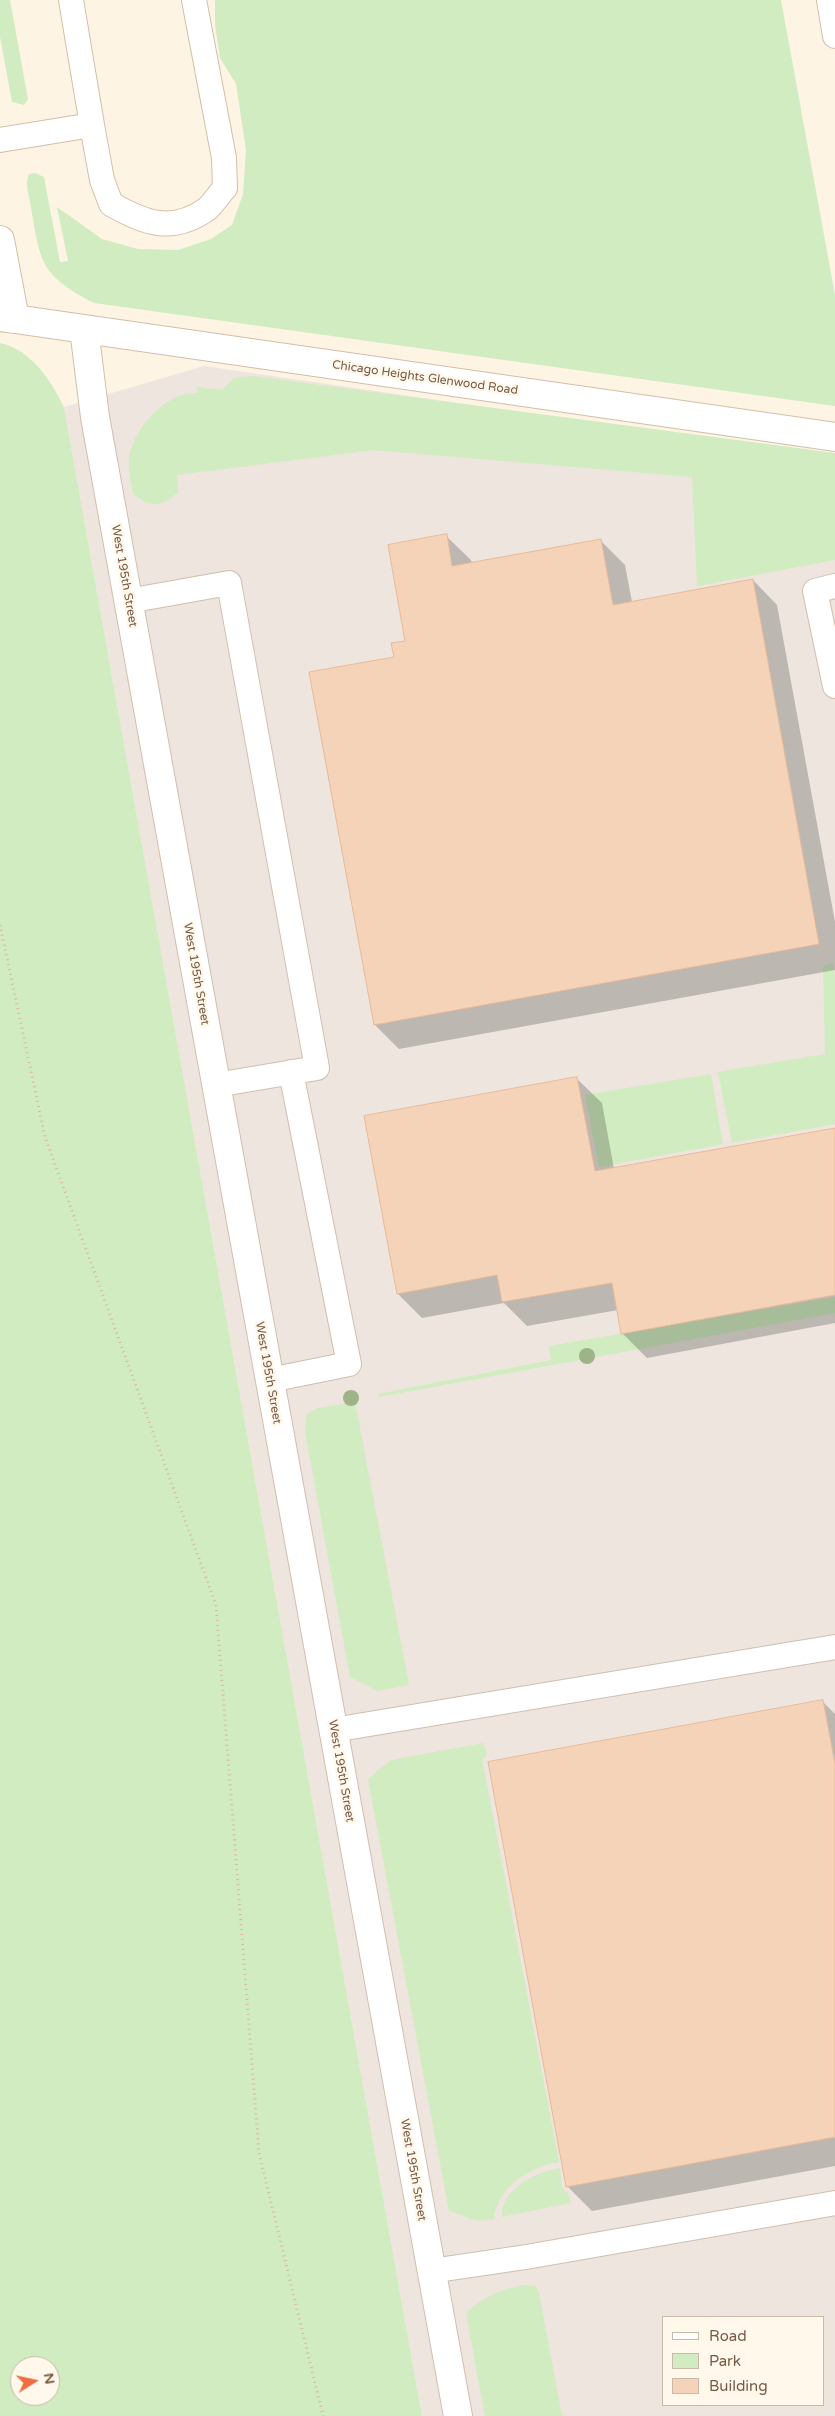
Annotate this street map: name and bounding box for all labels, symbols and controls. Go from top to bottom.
street label: Chicago Heights Glenwood Road [331,358,519,398]
street label: West 195th Street [108,524,140,628]
street label: West 195th Street [180,922,212,1026]
street label: West 195th Street [252,1321,284,1425]
street label: West 195th Street [325,1719,357,1823]
street label: West 195th Street [397,2118,429,2222]
legend [662,2316,825,2406]
text: Road [709,2327,747,2345]
text: Park [709,2352,741,2370]
north arrow [10,2356,60,2406]
text: N [40,2371,59,2385]
text: Building [709,2377,768,2395]

